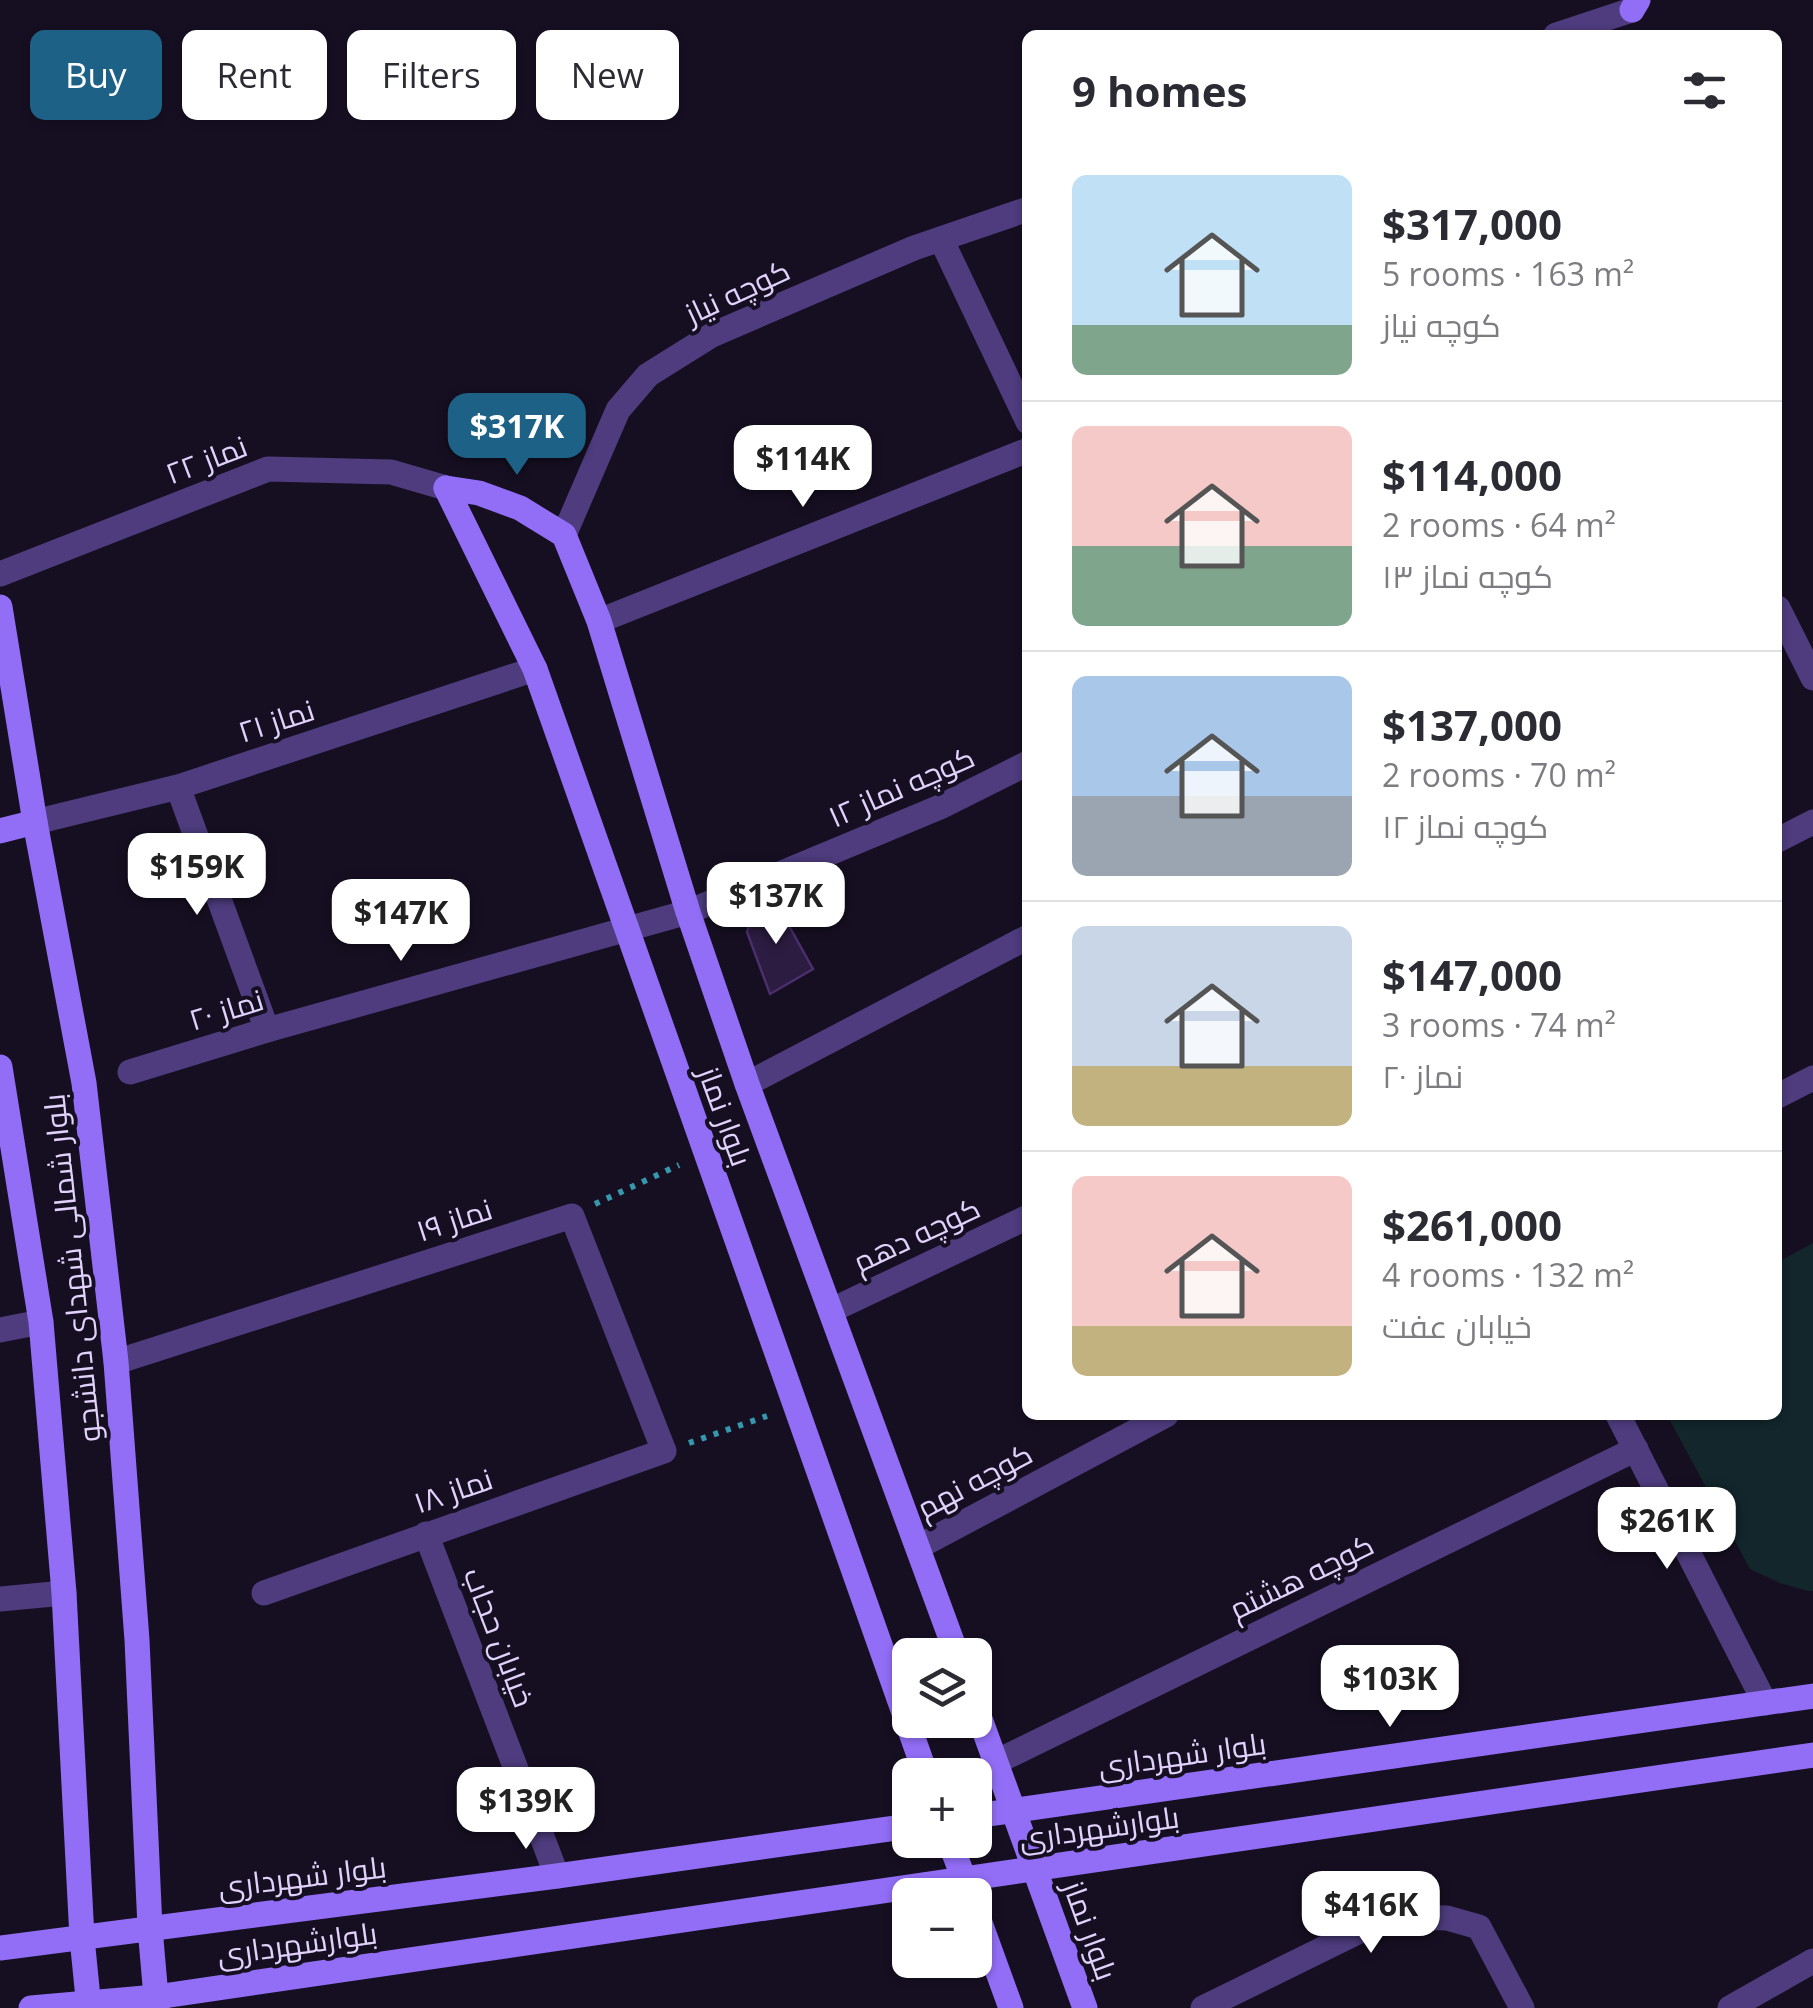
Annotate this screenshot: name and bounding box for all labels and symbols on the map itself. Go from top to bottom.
street label: کوچه نیاز [676,249,796,334]
pin: $317K [447,393,587,478]
street label: نماز ۲۲ [159,425,253,493]
pin: $114K [733,425,873,510]
street label: نماز ۲۱ [233,688,319,752]
street label: کوچه نماز ۱۲ [822,736,980,836]
pin: $159K [127,833,267,918]
pin: $137K [706,862,846,947]
pin: $147K [331,879,471,964]
street label: نماز ۲۰ [184,978,268,1040]
street label: بلوار نماز [688,1059,763,1172]
street label: بلوار شمالی شهدای دانشجو [32,1092,110,1444]
street label: کوچه دهم [846,1187,987,1282]
street label: نماز ۱۹ [411,1188,497,1250]
street label: کوچه نهم [909,1432,1039,1528]
street label: نماز ۱۸ [408,1457,498,1523]
pin: $261K [1597,1487,1737,1572]
street label: کوچه هشتم [1222,1523,1381,1630]
street label: خیابان حجاب [455,1561,545,1713]
pin: $103K [1320,1645,1460,1730]
street label: بلوار شهرداری [1095,1722,1269,1786]
pin: $139K [456,1767,596,1852]
street label: بلوارشهرداری [1016,1795,1182,1859]
street label: بلوار شهرداری [215,1845,389,1907]
pin: $416K [1301,1871,1441,1956]
street label: بلوار نماز [1053,1873,1128,1986]
street label: بلوارشهرداری [214,1911,380,1975]

